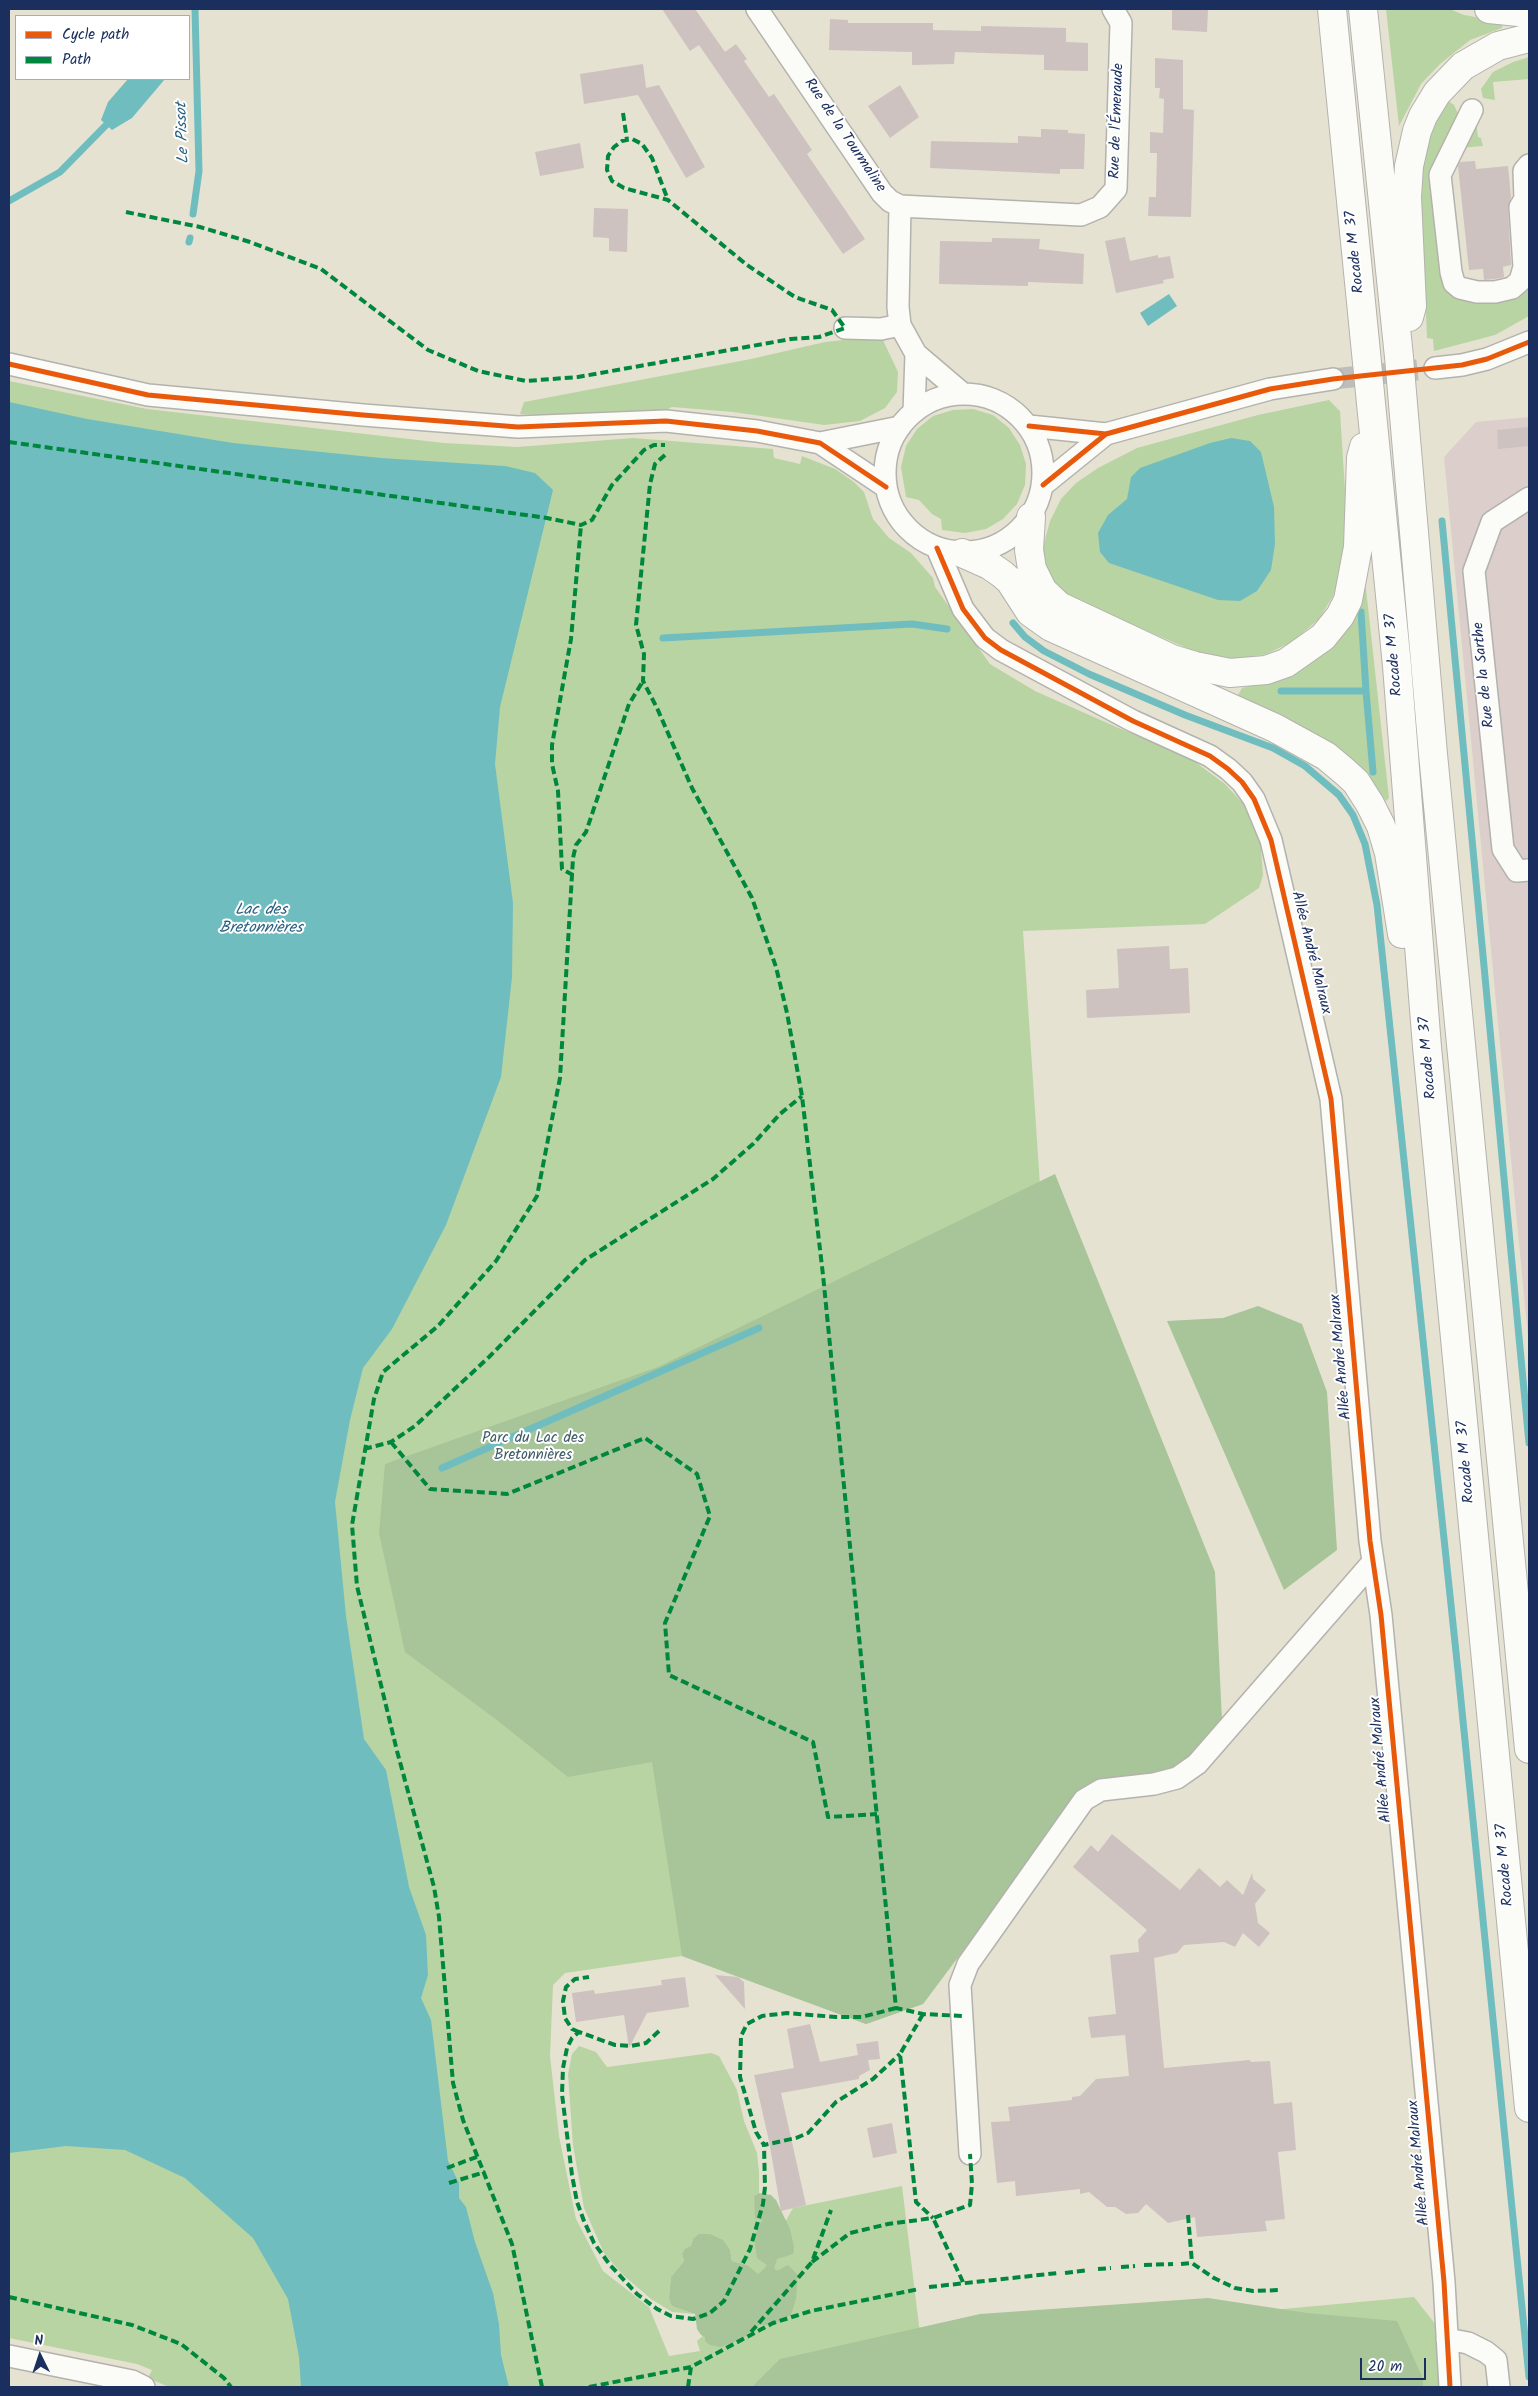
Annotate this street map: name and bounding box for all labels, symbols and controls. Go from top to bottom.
legend [15,15,190,80]
text: Cycle path [62,23,129,47]
text: Path [62,48,91,72]
street label: Rue de l'Émeraude [1107,63,1129,179]
street label: Rue de la Tourmaline [799,76,889,196]
water label: Le Pissot [173,102,195,164]
street label: Rocade M 37 [1343,210,1369,294]
street label: Rocade M 37 [1382,613,1408,697]
street label: Rue de la Sarthe [1470,621,1500,729]
street label: Allée André Malraux [1286,890,1334,1016]
water label: Lac des Bretonnières [219,901,303,939]
street label: Rocade M 37 [1416,1016,1442,1100]
street label: Allée André Malraux [1328,1293,1356,1421]
street label: Rocade M 37 [1454,1420,1480,1504]
park label: Parc du Lac des Bretonnières [482,1430,584,1465]
street label: Allée André Malraux [1368,1696,1396,1824]
street label: Rocade M 37 [1493,1823,1519,1907]
street label: Allée André Malraux [1406,2099,1434,2227]
text: N [34,2330,44,2352]
north arrow [15,2331,65,2381]
scale bar [1363,2348,1429,2380]
text: 20 m [1368,2355,1402,2379]

